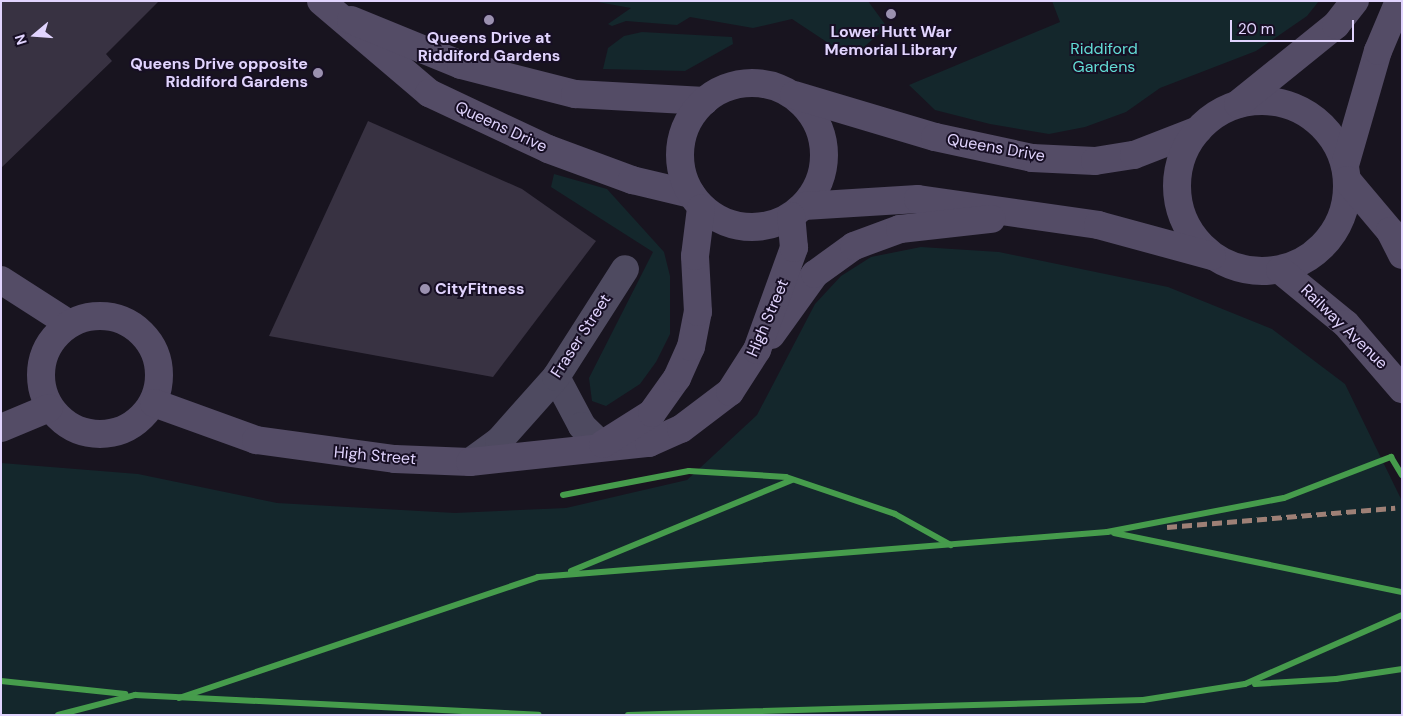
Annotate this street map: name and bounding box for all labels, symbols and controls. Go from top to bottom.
marker: Lower Hutt War Memorial Library [885,8,897,20]
north arrow [10,10,60,60]
scale bar [1233,10,1357,42]
marker: Queens Drive at Riddiford Gardens [483,14,495,26]
text: 20 m [1238,19,1274,39]
place label: Lower Hutt War Memorial Library [825,22,957,60]
place label: Queens Drive at Riddiford Gardens [418,28,560,66]
text: N [11,32,31,47]
park label: Riddiford Gardens [1070,39,1138,77]
place label: Queens Drive opposite Riddiford Gardens [130,54,308,92]
marker: Queens Drive opposite Riddiford Gardens [312,67,324,79]
street label: Queens Drive [452,97,550,157]
street label: Queens Drive [946,130,1046,166]
street label: High Street [743,276,793,360]
place label: CityFitness [435,279,525,299]
street label: Railway Avenue [1297,281,1391,373]
marker: CityFitness [419,283,431,295]
street label: Fraser Street [547,291,615,381]
street label: High Street [333,443,417,469]

